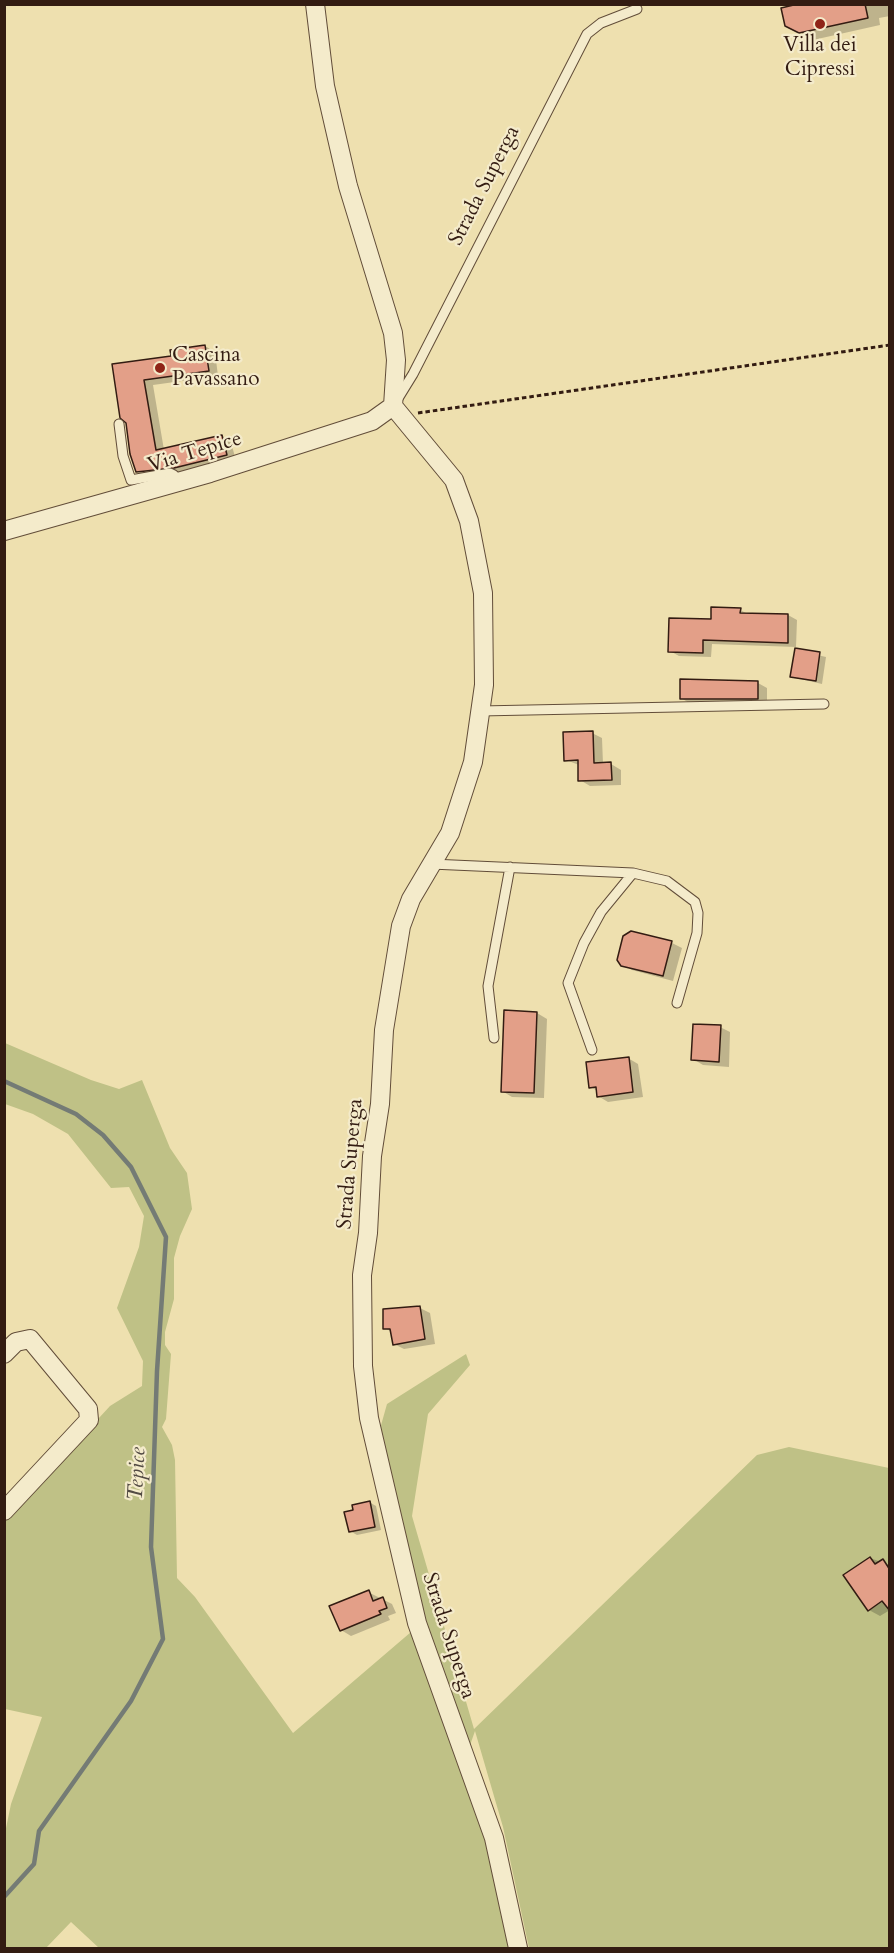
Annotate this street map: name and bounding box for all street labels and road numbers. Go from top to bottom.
street label: Strada Superga [444,122,526,250]
street label: Via Tepice [145,427,245,479]
street label: Strada Superga [333,1098,369,1230]
street label: Strada Superga [416,1570,480,1702]

